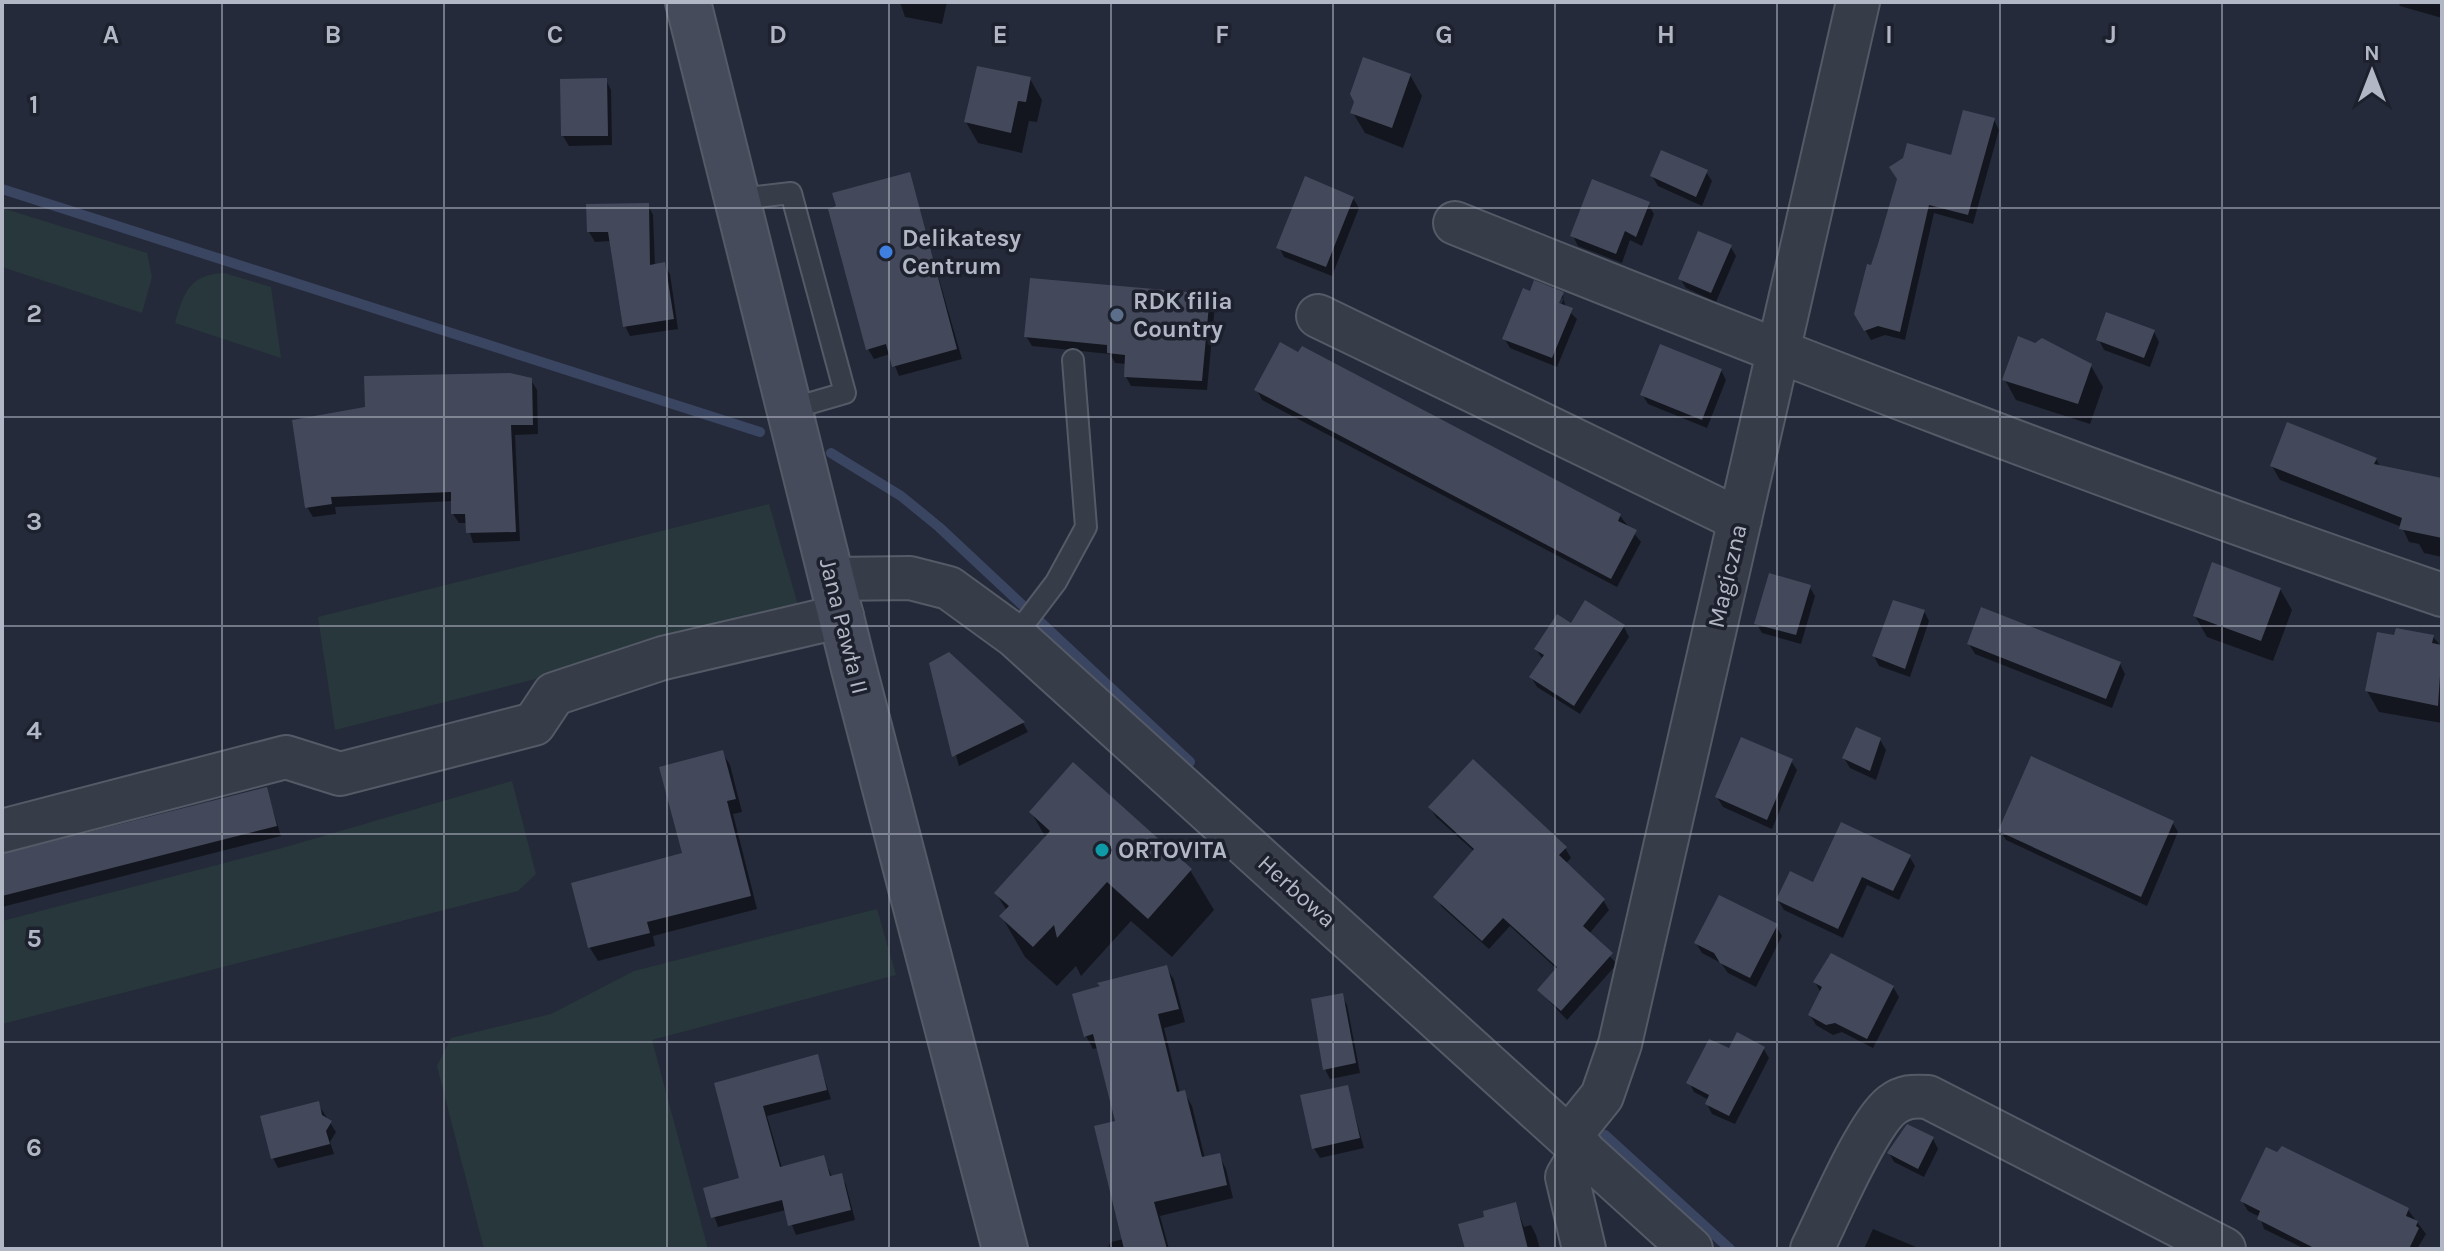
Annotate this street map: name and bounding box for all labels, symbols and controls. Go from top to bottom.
text: A [103,19,119,50]
text: B [325,19,341,50]
text: C [547,19,563,50]
text: D [769,19,787,50]
text: E [992,19,1008,50]
text: F [1215,19,1229,50]
text: G [1435,19,1453,50]
text: H [1657,19,1675,50]
text: I [1885,19,1893,50]
text: J [2105,19,2117,50]
north arrow [2332,32,2412,112]
text: N [2364,40,2380,66]
text: 1 [29,89,39,120]
place label: Delikatesy Centrum [902,224,1021,280]
marker: Delikatesy Centrum [877,243,895,261]
place label: RDK filia Country [1133,287,1233,343]
text: 2 [26,298,42,329]
marker: RDK filia Country [1108,306,1126,324]
text: 3 [26,506,42,537]
street label: Magiczna [1701,521,1753,631]
street label: Jana Pawła II [814,555,874,697]
text: 4 [26,715,42,746]
place label: ORTOVITA [1118,836,1227,864]
marker: ORTOVITA [1093,841,1111,859]
street label: Herbowa [1252,849,1342,933]
text: 5 [26,923,42,954]
text: 6 [26,1132,42,1163]

